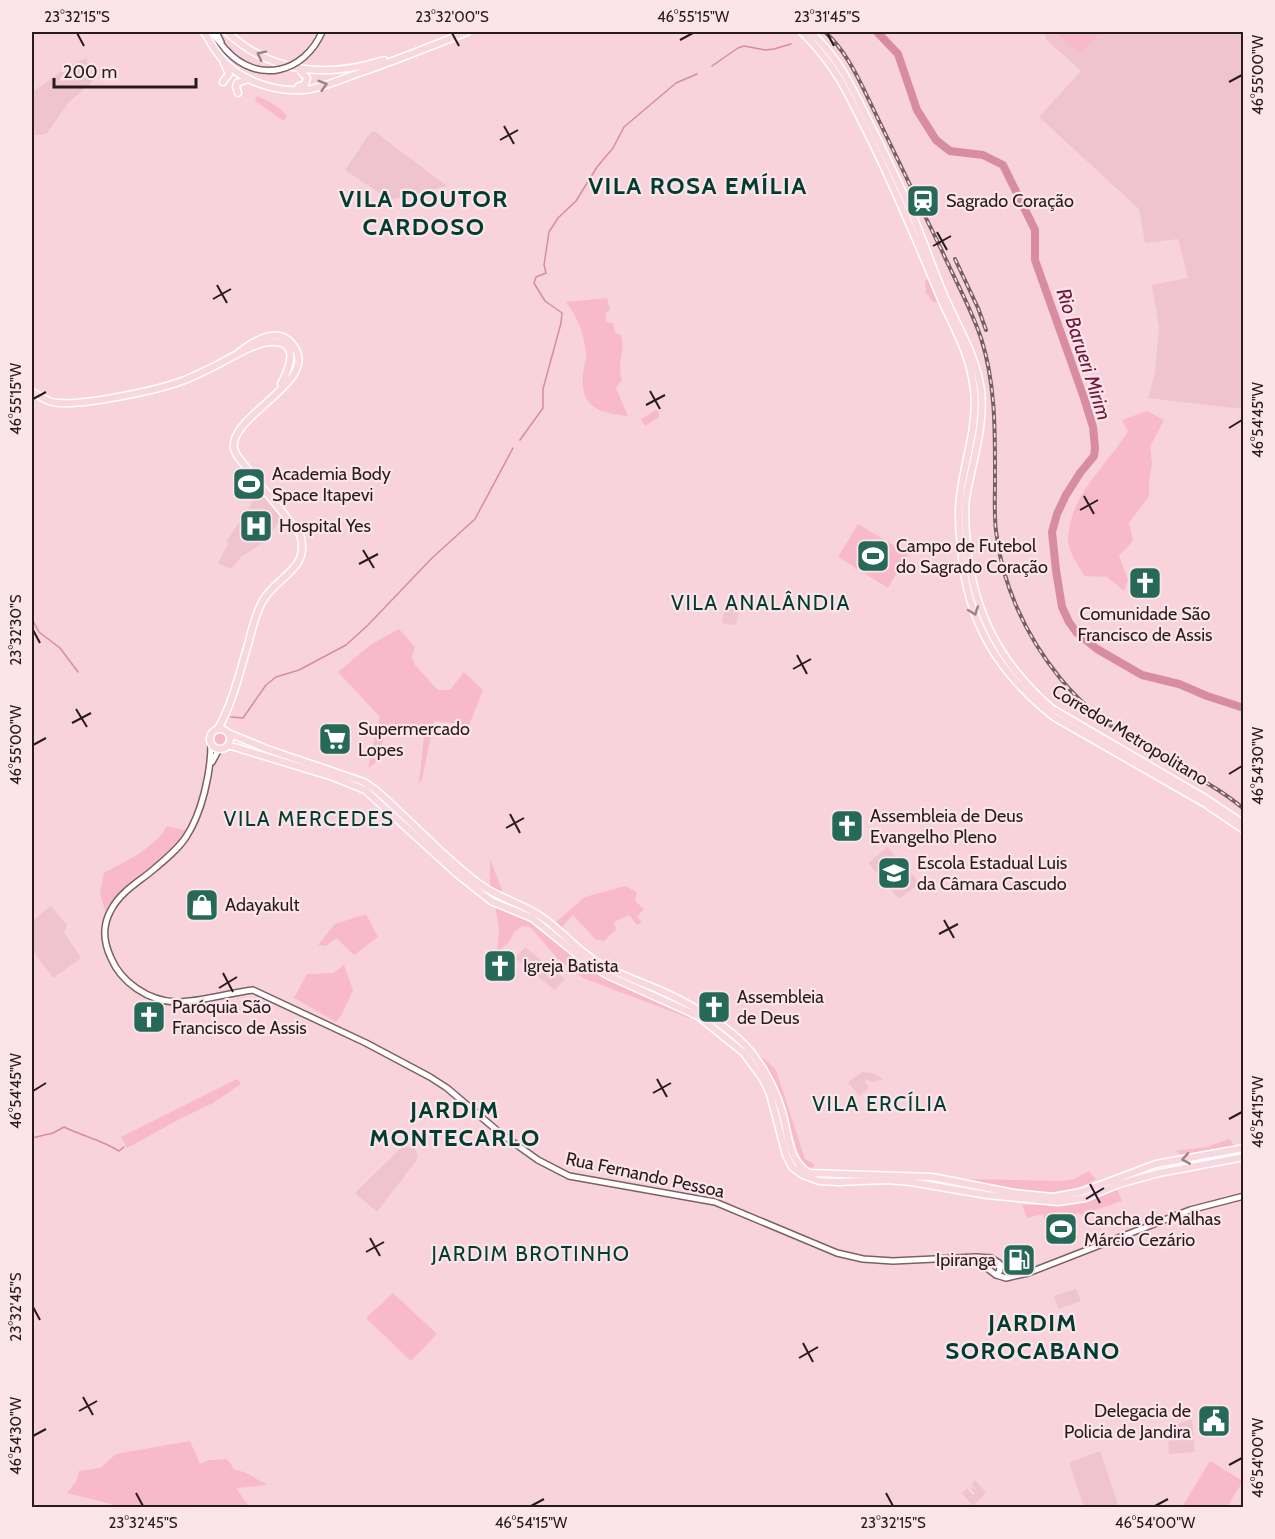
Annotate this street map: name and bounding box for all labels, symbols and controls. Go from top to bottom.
text: 23°32'15"S [44,8,110,26]
text: 23°32'00"S [415,8,489,26]
text: 46°55'15"W [657,8,730,26]
text: 23°31'45"S [794,8,860,26]
text: 46°55'00"W [1249,34,1267,115]
scale bar [54,51,196,89]
one-way arrow [257,51,268,62]
text: 200 m [63,61,117,83]
one-way arrow [317,80,328,92]
district label: VILA ROSA EMÍLIA [588,171,808,200]
station icon: Sagrado Coração [905,183,941,219]
district label: VILA DOUTOR CARDOSO [339,184,509,241]
place label: Sagrado Coração [946,190,1074,212]
water label: Rio Barueri Mirim [1051,285,1117,423]
text: 46°55'15"W [7,362,25,435]
text: 46°54'45"W [1249,381,1267,458]
place label: Academia Body Space Itapevi [272,463,391,506]
sports icon: Academia Body Space Itapevi [231,466,267,502]
hospital icon: Hospital Yes [238,508,274,544]
place label: Hospital Yes [279,515,371,537]
place label: Campo de Futebol do Sagrado Coração [896,535,1048,578]
sports icon: Campo de Futebol do Sagrado Coração [855,538,891,574]
church icon: Comunidade São Francisco de Assis [1127,565,1163,601]
district label: VILA ANALÂNDIA [671,590,851,615]
text: 23°32'30"S [7,594,25,666]
place label: Comunidade São Francisco de Assis [1078,603,1212,646]
one-way arrow [966,606,979,616]
street label: Corredor Metropolitano [1048,680,1212,790]
text: 46°55'00"W [7,704,25,785]
place label: Supermercado Lopes [358,718,470,761]
supermarket icon: Supermercado Lopes [317,721,353,757]
text: 46°54'30"W [1249,726,1267,805]
place label: Assembleia de Deus Evangelho Pleno [870,805,1023,848]
district label: VILA MERCEDES [224,806,394,831]
church icon: Assembleia de Deus Evangelho Pleno [829,808,865,844]
place label: Escola Estadual Luis da Câmara Cascudo [917,852,1067,895]
school or university icon: Escola Estadual Luis da Câmara Cascudo [876,855,912,891]
shop icon: Adayakult [184,887,220,923]
place label: Adayakult [225,894,300,916]
church icon: Igreja Batista [482,948,518,984]
place label: Igreja Batista [523,955,619,977]
place label: Assembleia de Deus [737,986,824,1029]
church icon: Assembleia de Deus [696,989,732,1025]
place label: Paróquia São Francisco de Assis [172,996,307,1039]
church icon: Paróquia São Francisco de Assis [131,999,167,1035]
text: 46°54'45"W [7,1052,25,1129]
text: 46°54'15"W [1249,1075,1267,1148]
district label: VILA ERCÍLIA [812,1091,948,1116]
district label: JARDIM MONTECARLO [369,1095,541,1152]
street label: Rua Fernando Pessoa [564,1147,727,1203]
one-way arrow [1181,1152,1191,1165]
place label: Cancha de Malhas Márcio Cezário [1084,1208,1221,1251]
sports icon: Cancha de Malhas Márcio Cezário [1043,1211,1079,1247]
district label: JARDIM BROTINHO [431,1241,630,1266]
fuel station icon: Ipiranga [1001,1242,1037,1278]
place label: Ipiranga [936,1249,996,1271]
text: 23°32'45"S [7,1272,25,1341]
district label: JARDIM SOROCABANO [945,1308,1121,1365]
text: 46°54'30"W [7,1396,25,1475]
place label: Delegacia de Policia de Jandira [1064,1400,1191,1443]
public building icon: Delegacia de Policia de Jandira [1196,1403,1232,1439]
text: 46°54'00"W [1249,1417,1267,1498]
text: 23°32'45"S [109,1514,178,1532]
text: 46°54'15"W [495,1514,568,1532]
text: 23°32'15"S [860,1514,926,1532]
text: 46°54'00"W [1115,1514,1196,1532]

